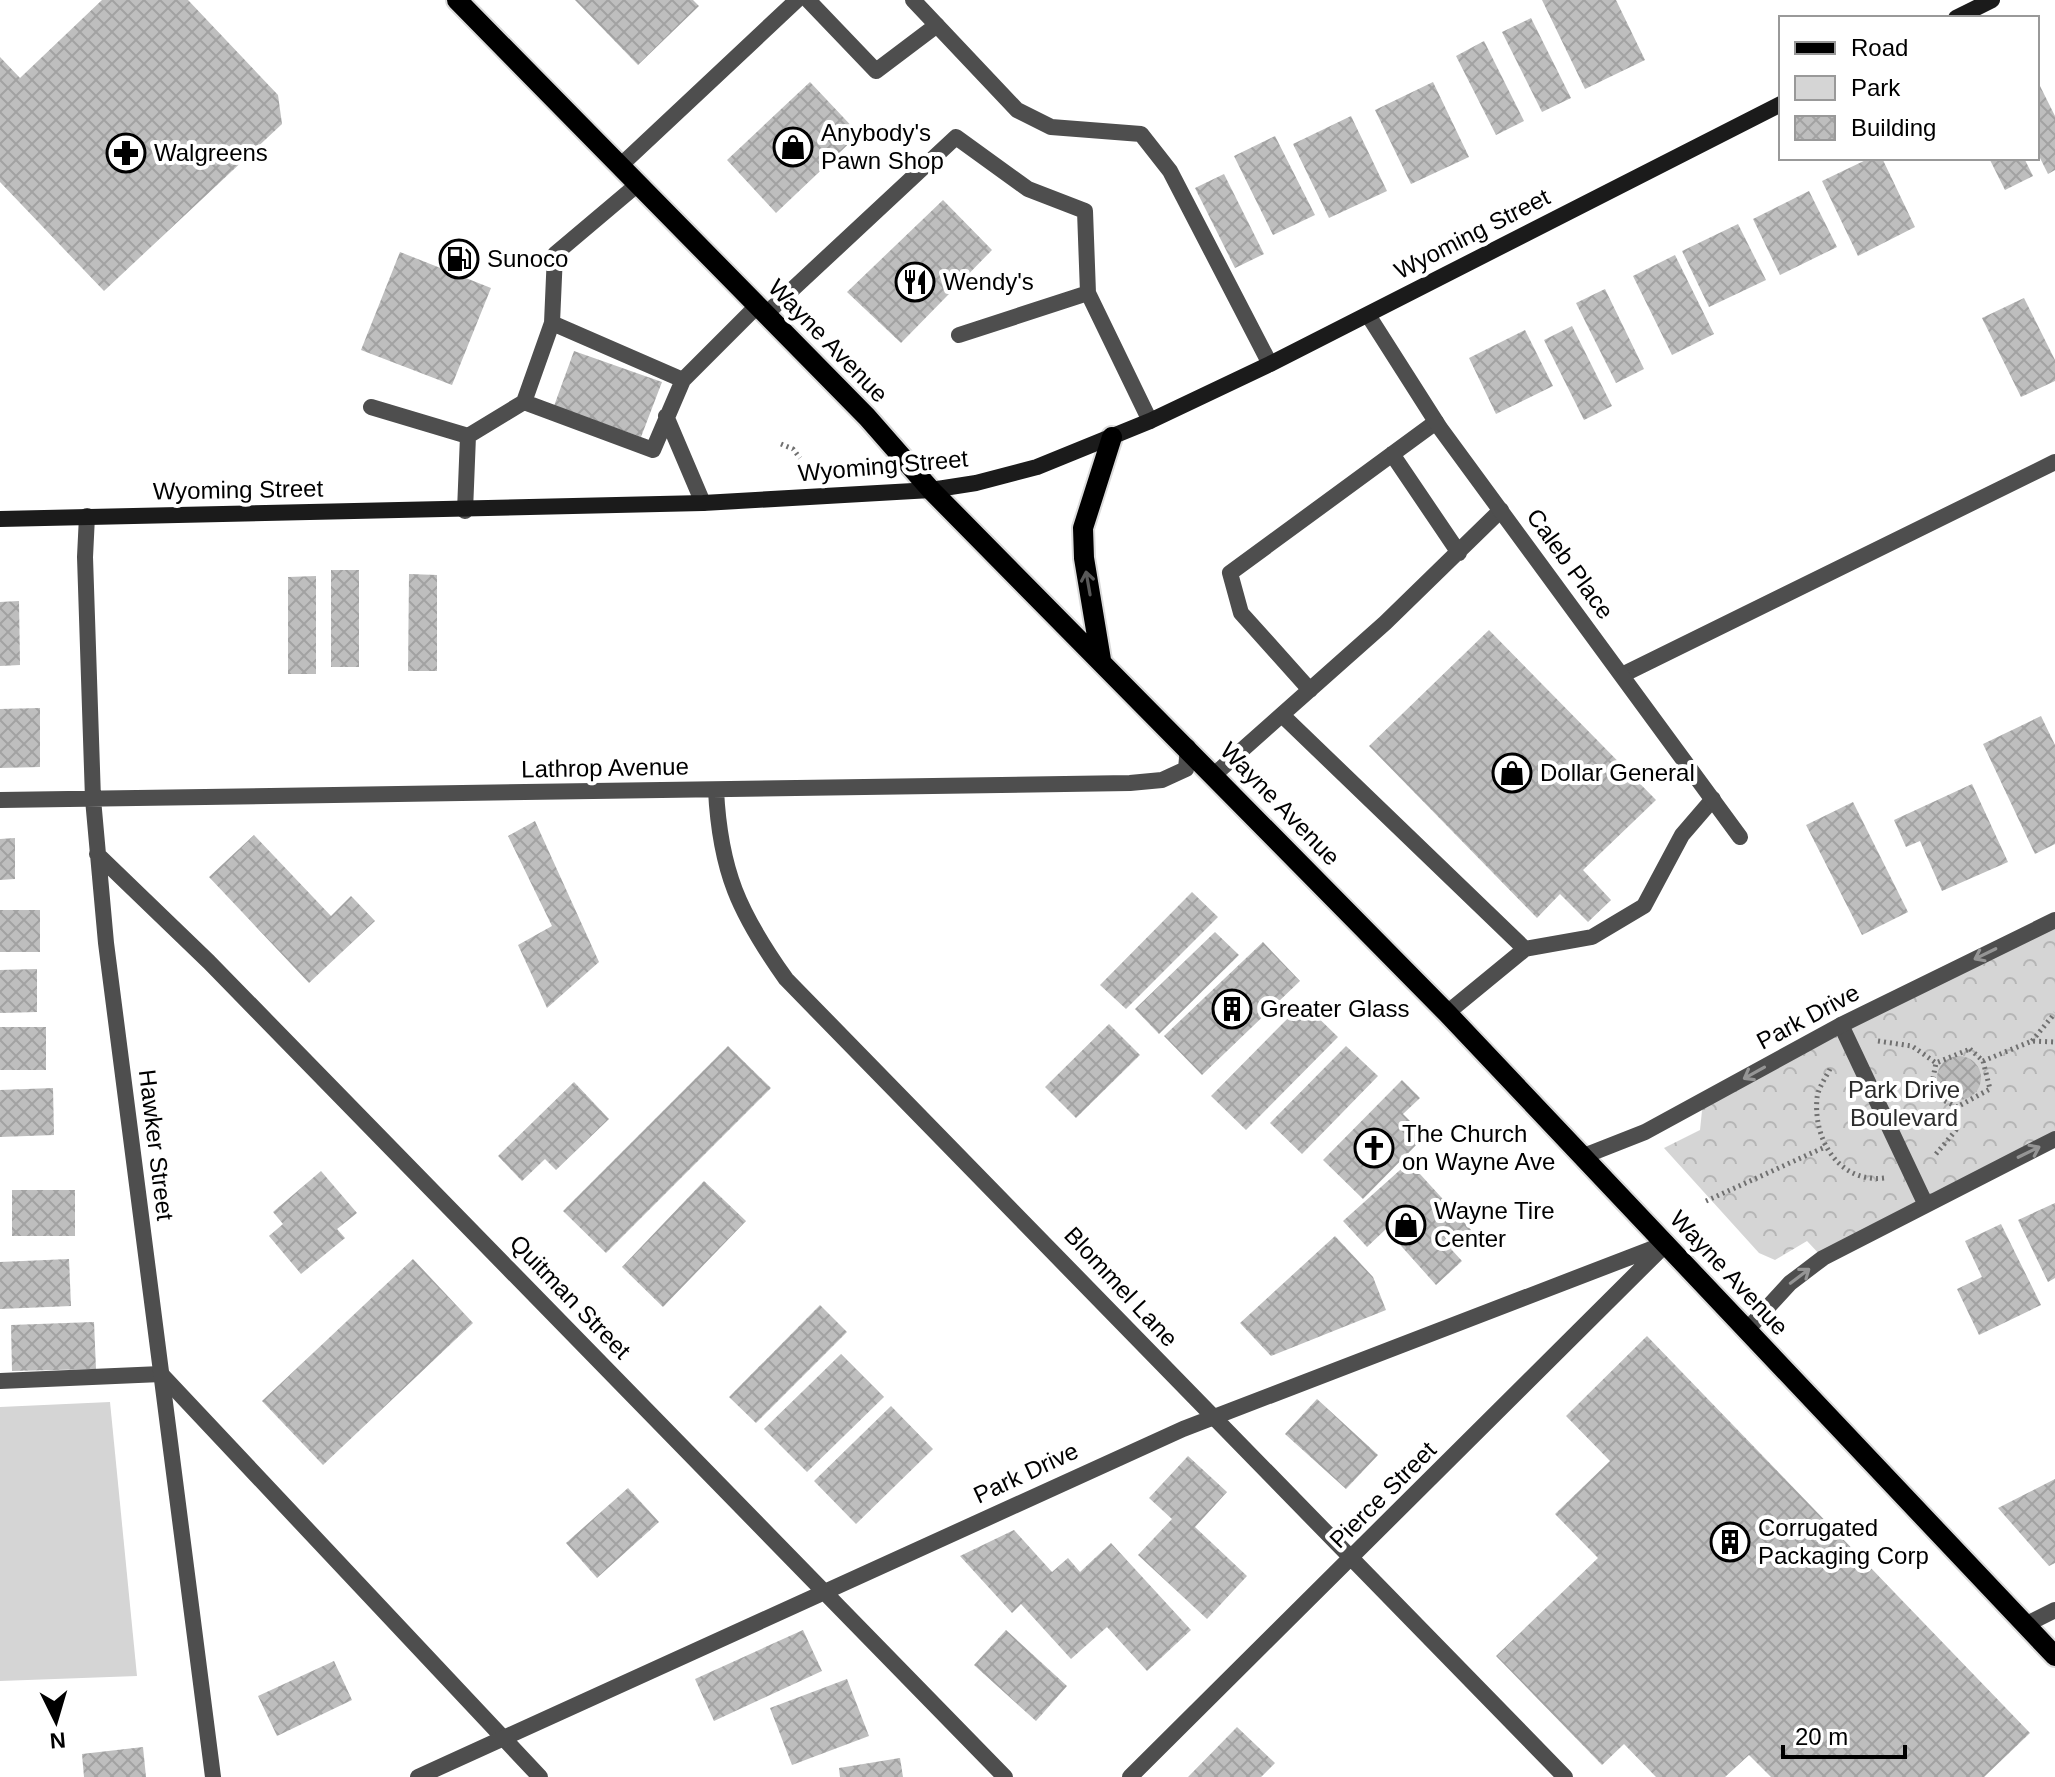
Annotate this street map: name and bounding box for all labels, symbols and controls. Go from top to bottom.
legend [1779,16,2039,160]
text: Road [1851,34,1908,61]
text: Park [1851,74,1901,101]
text: Building [1851,114,1936,141]
place label: Anybody's Pawn Shop [821,119,944,174]
shop icon: Anybody's Pawn Shop [772,126,814,168]
pharmacy icon: Walgreens [105,132,147,174]
place label: Walgreens [154,139,268,166]
street label: Wyoming Street [1390,183,1554,284]
fuel station icon: Sunoco [438,238,480,280]
place label: Sunoco [487,245,568,272]
restaurant icon: Wendy's [894,261,936,303]
place label: Wendy's [943,268,1034,295]
street label: Wayne Avenue [763,274,894,408]
street label: Wyoming Street [797,445,969,486]
street label: Wyoming Street [153,475,324,504]
street label: Caleb Place [1521,503,1619,624]
one-way arrow [1080,571,1095,597]
street label: Wayne Avenue [1215,737,1346,871]
shop icon: Dollar General [1491,752,1533,794]
street label: Lathrop Avenue [521,753,689,782]
place label: Dollar General [1540,759,1695,786]
one-way arrow [1973,947,1997,963]
street label: Park Drive [1752,978,1864,1055]
building icon: Greater Glass [1211,988,1253,1030]
place label: Greater Glass [1260,995,1409,1022]
one-way arrow [1742,1066,1766,1081]
street label: Hawker Street [134,1068,179,1222]
park label: Park Drive Boulevard [1848,1076,1960,1131]
place label: The Church on Wayne Ave [1402,1120,1555,1175]
church icon: The Church on Wayne Ave [1353,1127,1395,1169]
one-way arrow [2016,1144,2040,1159]
place label: Wayne Tire Center [1434,1197,1554,1252]
shop icon: Wayne Tire Center [1385,1204,1427,1246]
street label: Wayne Avenue [1665,1205,1794,1340]
street label: Blommel Lane [1059,1221,1184,1352]
street label: Quitman Street [505,1229,636,1364]
one-way arrow [1789,1267,1810,1284]
street label: Pierce Street [1324,1436,1441,1553]
street label: Park Drive [969,1437,1082,1508]
place label: Corrugated Packaging Corp [1758,1514,1929,1569]
building icon: Corrugated Packaging Corp [1709,1521,1751,1563]
north arrow [16,1681,96,1761]
scale bar [1783,1709,1905,1759]
text: 20 m [1795,1723,1848,1750]
text: N [49,1727,67,1754]

